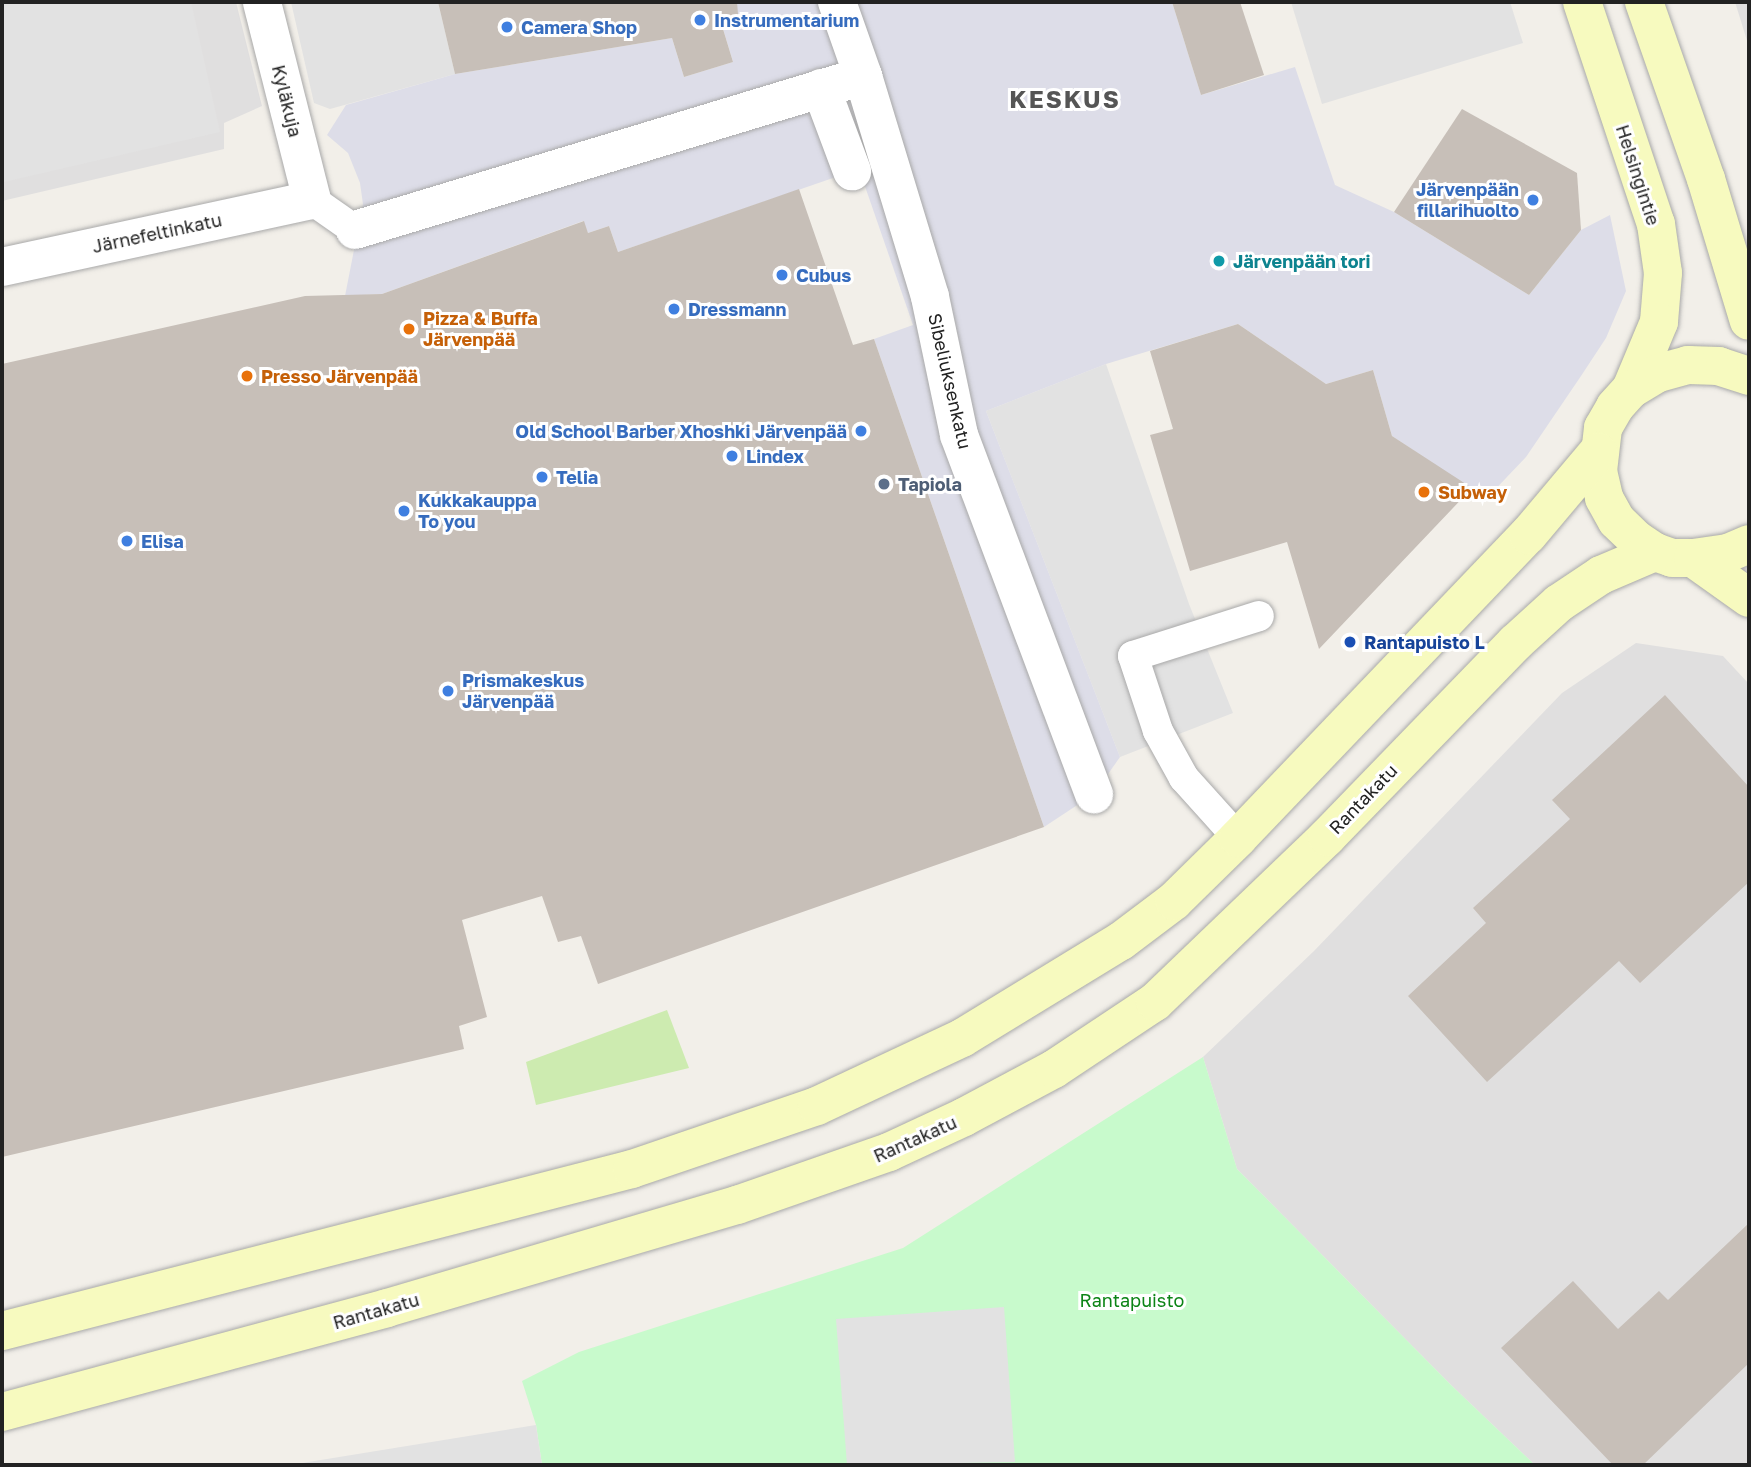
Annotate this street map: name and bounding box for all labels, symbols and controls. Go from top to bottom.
place label: Instrumentarium [714,9,859,31]
marker: Instrumentarium [692,12,708,28]
place label: Camera Shop [521,16,637,38]
marker: Camera Shop [499,19,515,35]
street label: Kyläkuja [268,63,306,139]
district label: KESKUS [1010,85,1120,113]
street label: Helsingintie [1612,122,1664,228]
place label: Järvenpään fillarihuolto [1416,179,1519,222]
marker: Järvenpään fillarihuolto [1525,192,1541,208]
street label: Järnefeltinkatu [90,209,224,257]
place label: Järvenpään tori [1233,250,1370,272]
marker: Järvenpään tori [1211,253,1227,269]
place label: Cubus [796,264,851,286]
marker: Cubus [774,267,790,283]
place label: Dressmann [688,298,786,320]
marker: Dressmann [666,301,682,317]
place label: Pizza & Buffa Järvenpää [423,308,538,350]
street label: Sibeliuksenkatu [924,311,976,451]
marker: Pizza & Buffa Järvenpää [401,321,417,337]
place label: Presso Järvenpää [261,365,418,387]
marker: Presso Järvenpää [239,368,255,384]
place label: Old School Barber Xhoshki Järvenpää [515,420,847,442]
marker: Old School Barber Xhoshki Järvenpää [853,423,869,439]
place label: Lindex [746,445,804,467]
marker: Lindex [724,448,740,464]
place label: Telia [556,466,598,488]
marker: Telia [534,469,550,485]
place label: Tapiola [898,473,962,495]
marker: Tapiola [876,476,892,492]
place label: Subway [1438,481,1507,503]
marker: Subway [1416,484,1432,500]
place label: Kukkakauppa To you [418,490,537,532]
marker: Kukkakauppa To you [396,503,412,519]
place label: Elisa [141,530,184,552]
marker: Elisa [119,533,135,549]
place label: Rantapuisto L [1364,631,1485,653]
marker: Rantapuisto L [1342,634,1358,650]
place label: Prismakeskus Järvenpää [462,670,584,712]
marker: Prismakeskus Järvenpää [440,683,456,699]
street label: Rantakatu [1324,760,1402,838]
street label: Rantakatu [870,1111,960,1167]
street label: Rantakatu [330,1288,422,1334]
park label: Rantapuisto [1080,1289,1184,1311]

